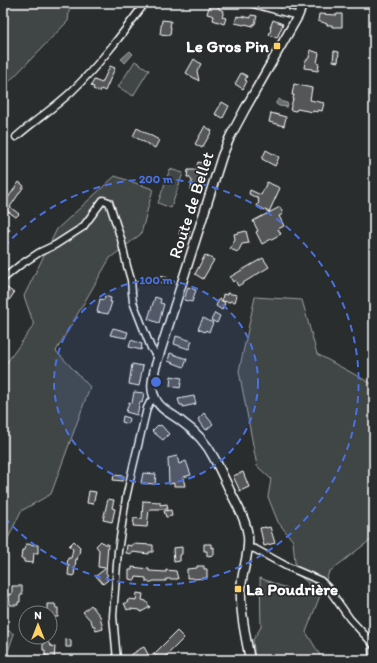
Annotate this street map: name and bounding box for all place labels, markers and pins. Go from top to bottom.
place label: Le Gros Pin [186,36,269,56]
marker: Le Gros Pin [272,41,282,51]
centre of rings [149,375,163,389]
place label: La Poudrière [246,579,338,599]
marker: La Poudrière [233,584,243,594]

